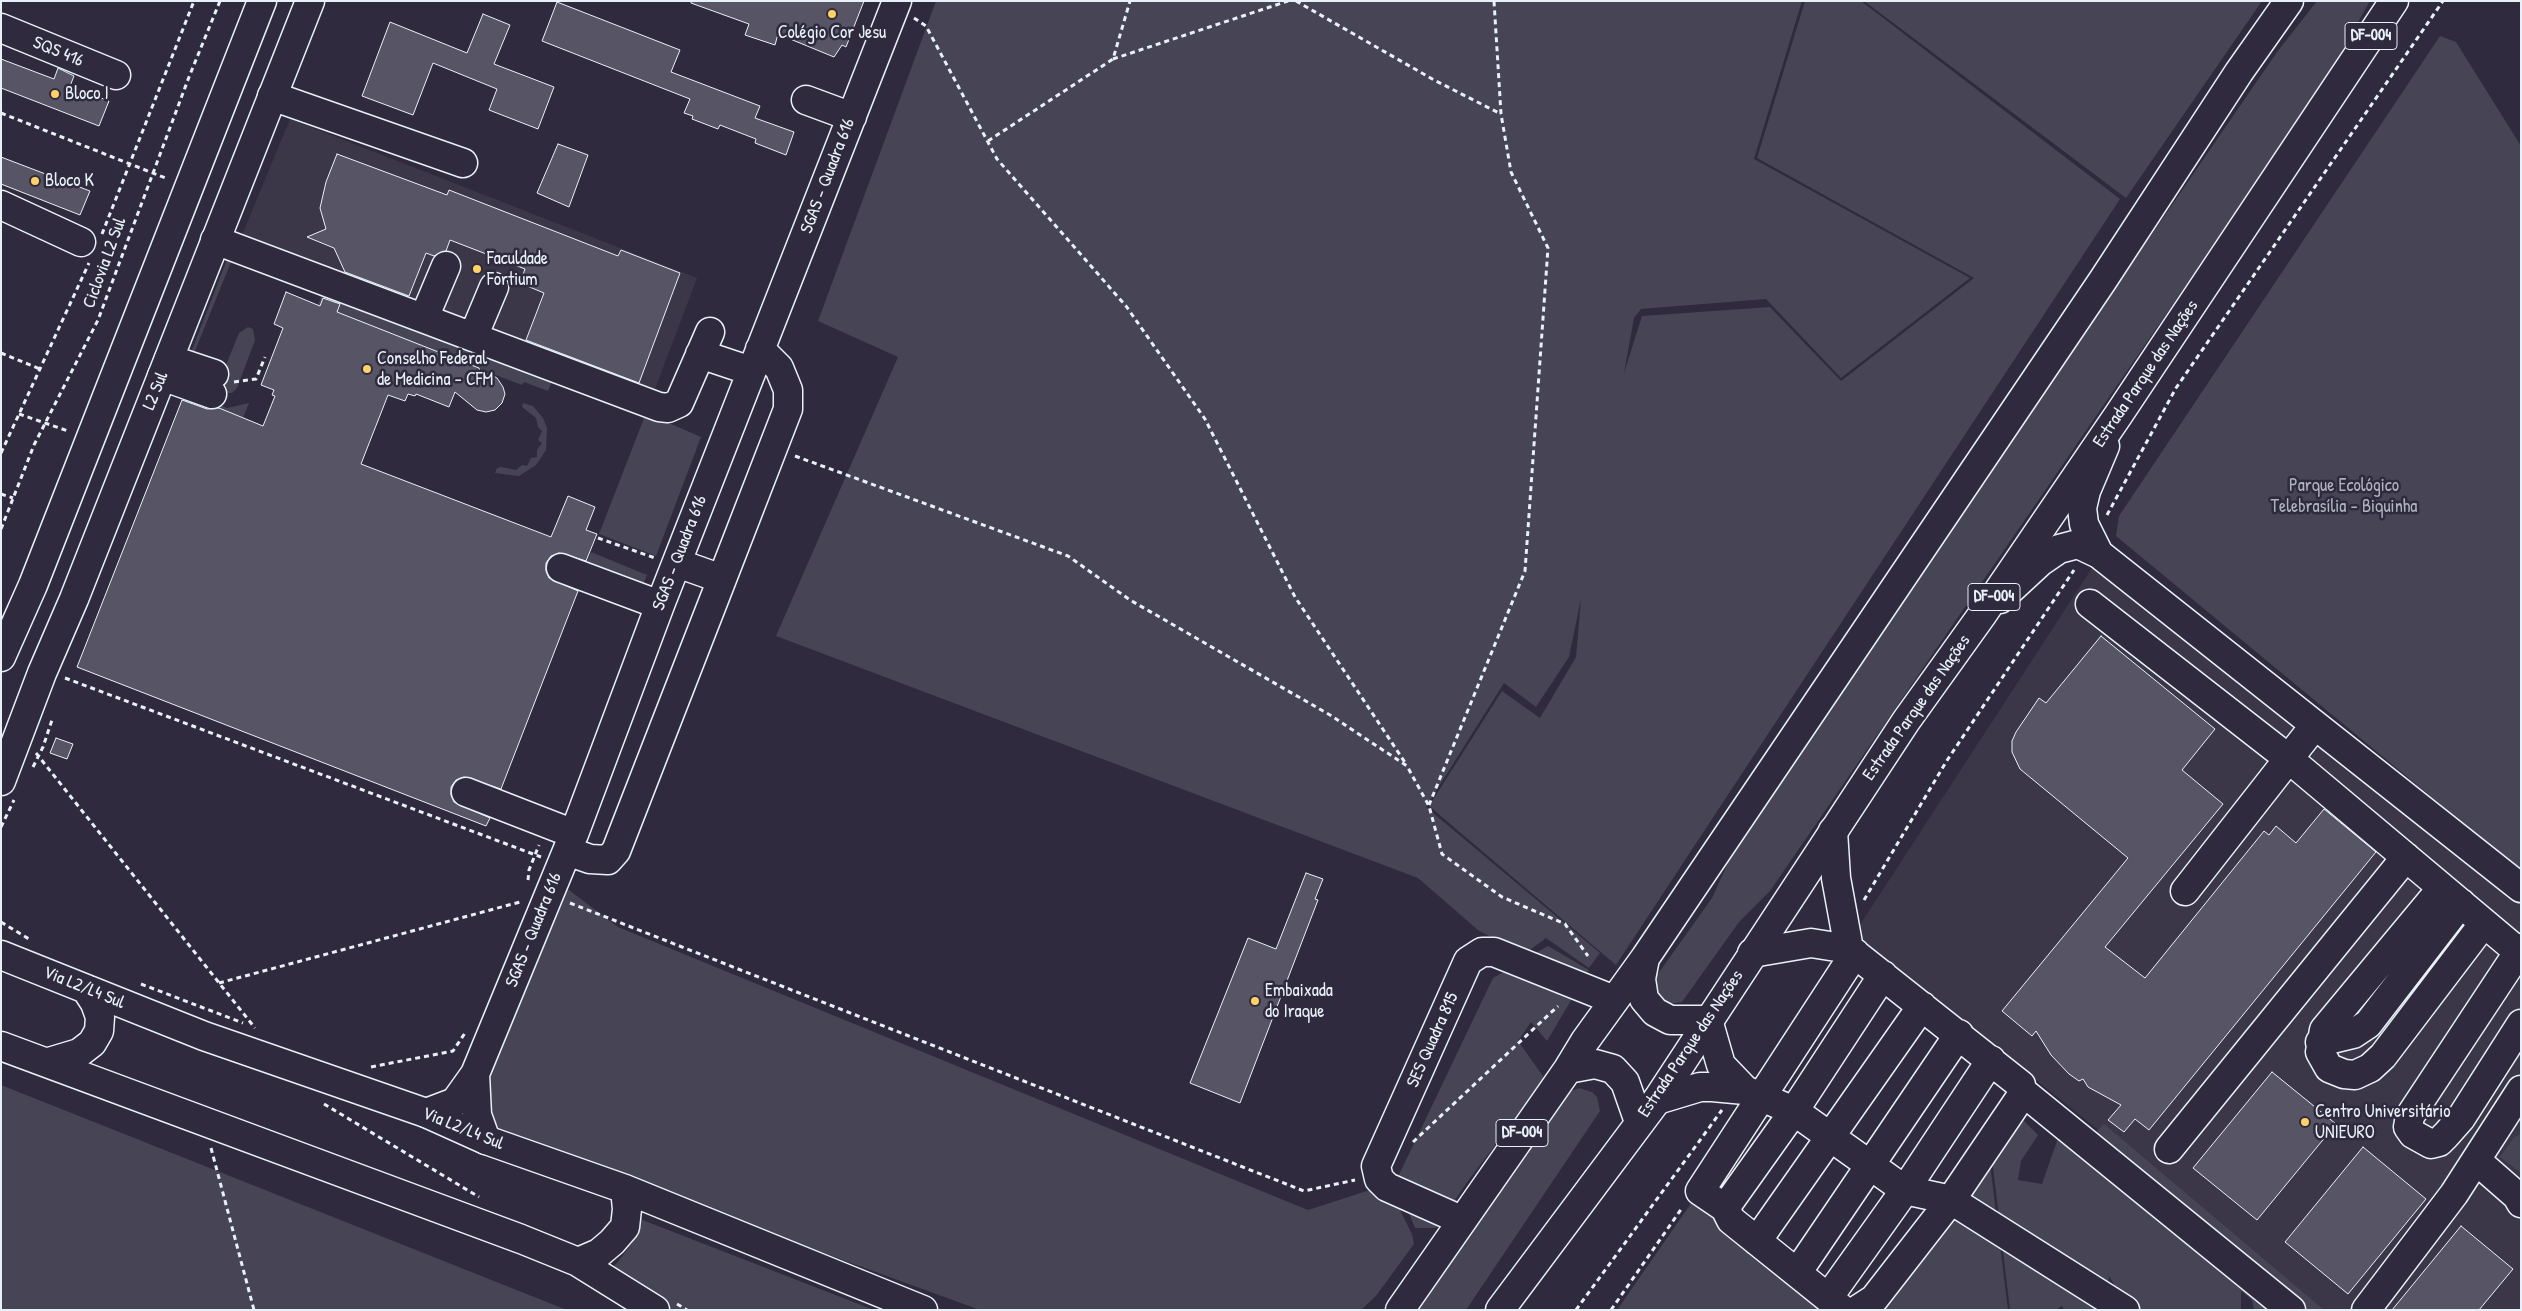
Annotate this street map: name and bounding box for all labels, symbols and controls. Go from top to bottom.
marker: Colégio Cor Jesu [826,8,838,20]
place label: Colégio Cor Jesu [778,22,886,44]
road number: DF-004 [2345,22,2397,50]
street label: SQS 416 [29,32,87,72]
place label: Bloco I [65,83,109,105]
marker: Bloco I [49,88,61,100]
street label: SGAS - Quadra 616 [796,115,860,237]
place label: Bloco K [45,170,94,192]
marker: Bloco K [29,175,41,187]
street label: Ciclovia L2 Sul [79,215,131,311]
place label: Faculdade Fortium [487,248,548,290]
marker: Faculdade Fortium [471,263,483,275]
street label: Estrada Parque das Nações [2089,296,2203,452]
place label: Conselho Federal de Medicina - CFM [377,348,493,390]
marker: Conselho Federal de Medicina - CFM [361,363,373,375]
street label: L2 Sul [139,369,173,413]
park label: Parque Ecológico Telebrasília - Biquinha [2271,475,2417,518]
street label: SGAS - Quadra 616 [648,492,712,614]
road number: DF-004 [1968,584,2020,610]
street label: Estrada Parque das Nações [1859,631,1975,785]
street label: SGAS - Quadra 616 [501,870,567,990]
street label: Via L2/L4 Sul [40,962,128,1014]
street label: Estrada Parque das Nações [1634,966,1748,1122]
place label: Embaixada do Iraque [1265,980,1333,1022]
street label: SES Quadra 815 [1402,989,1464,1091]
marker: Embaixada do Iraque [1249,995,1261,1007]
place label: Centro Universitário UNIEURO [2315,1101,2450,1144]
street label: Via L2/L4 Sul [419,1103,507,1155]
marker: Centro Universitário UNIEURO [2299,1116,2311,1128]
road number: DF-004 [1496,1120,1548,1146]

